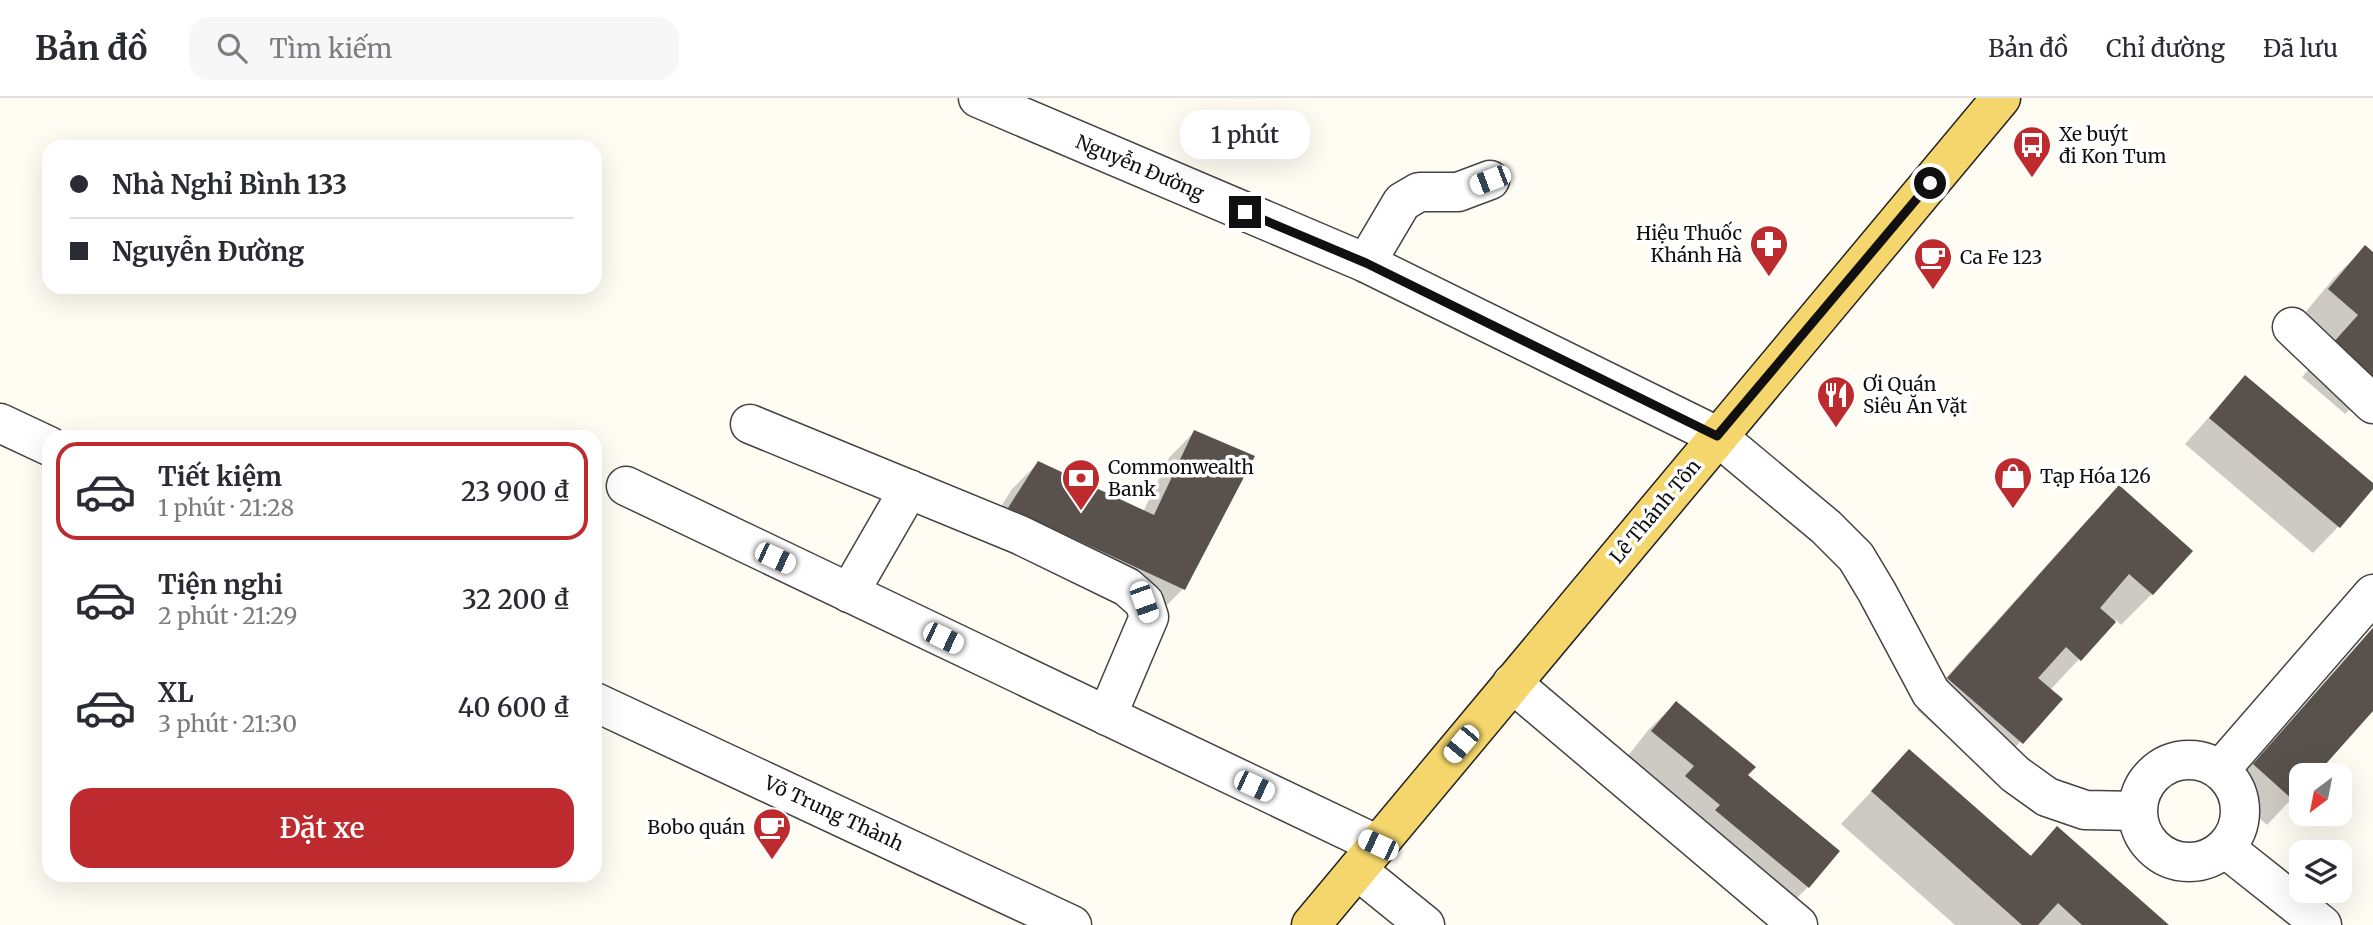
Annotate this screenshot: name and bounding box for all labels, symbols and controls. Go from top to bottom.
search box [189,17,679,80]
text: Bản đồ [35,28,147,69]
icon: search [213,29,251,67]
text: Tìm kiếm [269,32,392,65]
text: Bản đồ [1988,33,2068,64]
text: Chỉ đường [2106,33,2225,64]
text: Đã lưu [2263,33,2338,64]
callout: 1 phút [1180,110,1310,159]
text: 1 phút [1211,120,1279,149]
place label: Xe buýt đi Kon Tum [2059,122,2167,168]
bus stop icon: Xe buýt đi Kon Tum [2011,124,2053,179]
street label: Nguyễn Đường [1072,128,1209,205]
car [1467,163,1514,197]
route start [1914,167,1946,199]
text: Nhà Nghỉ Bình 133 [112,168,347,201]
route end [1229,196,1261,228]
place label: Hiệu Thuốc Khánh Hà [1636,221,1742,267]
pharmacy icon: Hiệu Thuốc Khánh Hà [1748,223,1790,278]
text: Nguyễn Đường [112,235,304,268]
cafe icon: Ca Fe 123 [1912,236,1954,291]
place label: Ca Fe 123 [1960,245,2042,269]
place label: Ơi Quán Siêu Ăn Vặt [1863,372,1968,418]
restaurant icon: Ơi Quán Siêu Ăn Vặt [1815,374,1857,429]
street label: Lê Thánh Tôn [1605,454,1706,568]
place label: Commonwealth Bank [1108,455,1254,501]
shop icon: Tạp Hóa 126 [1992,455,2034,510]
bank icon: Commonwealth Bank [1060,457,1102,512]
icon: car [74,460,137,523]
text: Tiết kiệm [158,460,282,493]
place label: Tạp Hóa 126 [2040,464,2151,488]
text: 23 900 ₫ [461,475,570,508]
text: 1 phút · 21:28 [158,493,294,522]
car [752,540,799,576]
icon: car [74,568,137,631]
text: Tiện nghi [158,568,283,601]
car [1127,579,1162,625]
text: 32 200 ₫ [462,583,570,616]
text: 2 phút · 21:29 [158,601,297,630]
car [920,619,967,657]
icon: car [74,676,137,739]
text: XL [158,676,194,709]
text: 40 600 ₫ [458,691,570,724]
text: 3 phút · 21:30 [158,709,297,738]
car [1440,721,1483,767]
north arrow [2289,763,2352,826]
map controls [2289,763,2352,903]
car [1231,768,1278,804]
street label: Võ Trung Thành [760,770,908,856]
button: Đặt xe [70,788,574,868]
cafe icon: Bobo quán [751,806,793,861]
place label: Bobo quán [647,815,745,839]
car [1355,827,1402,863]
button: layers [2289,840,2352,903]

